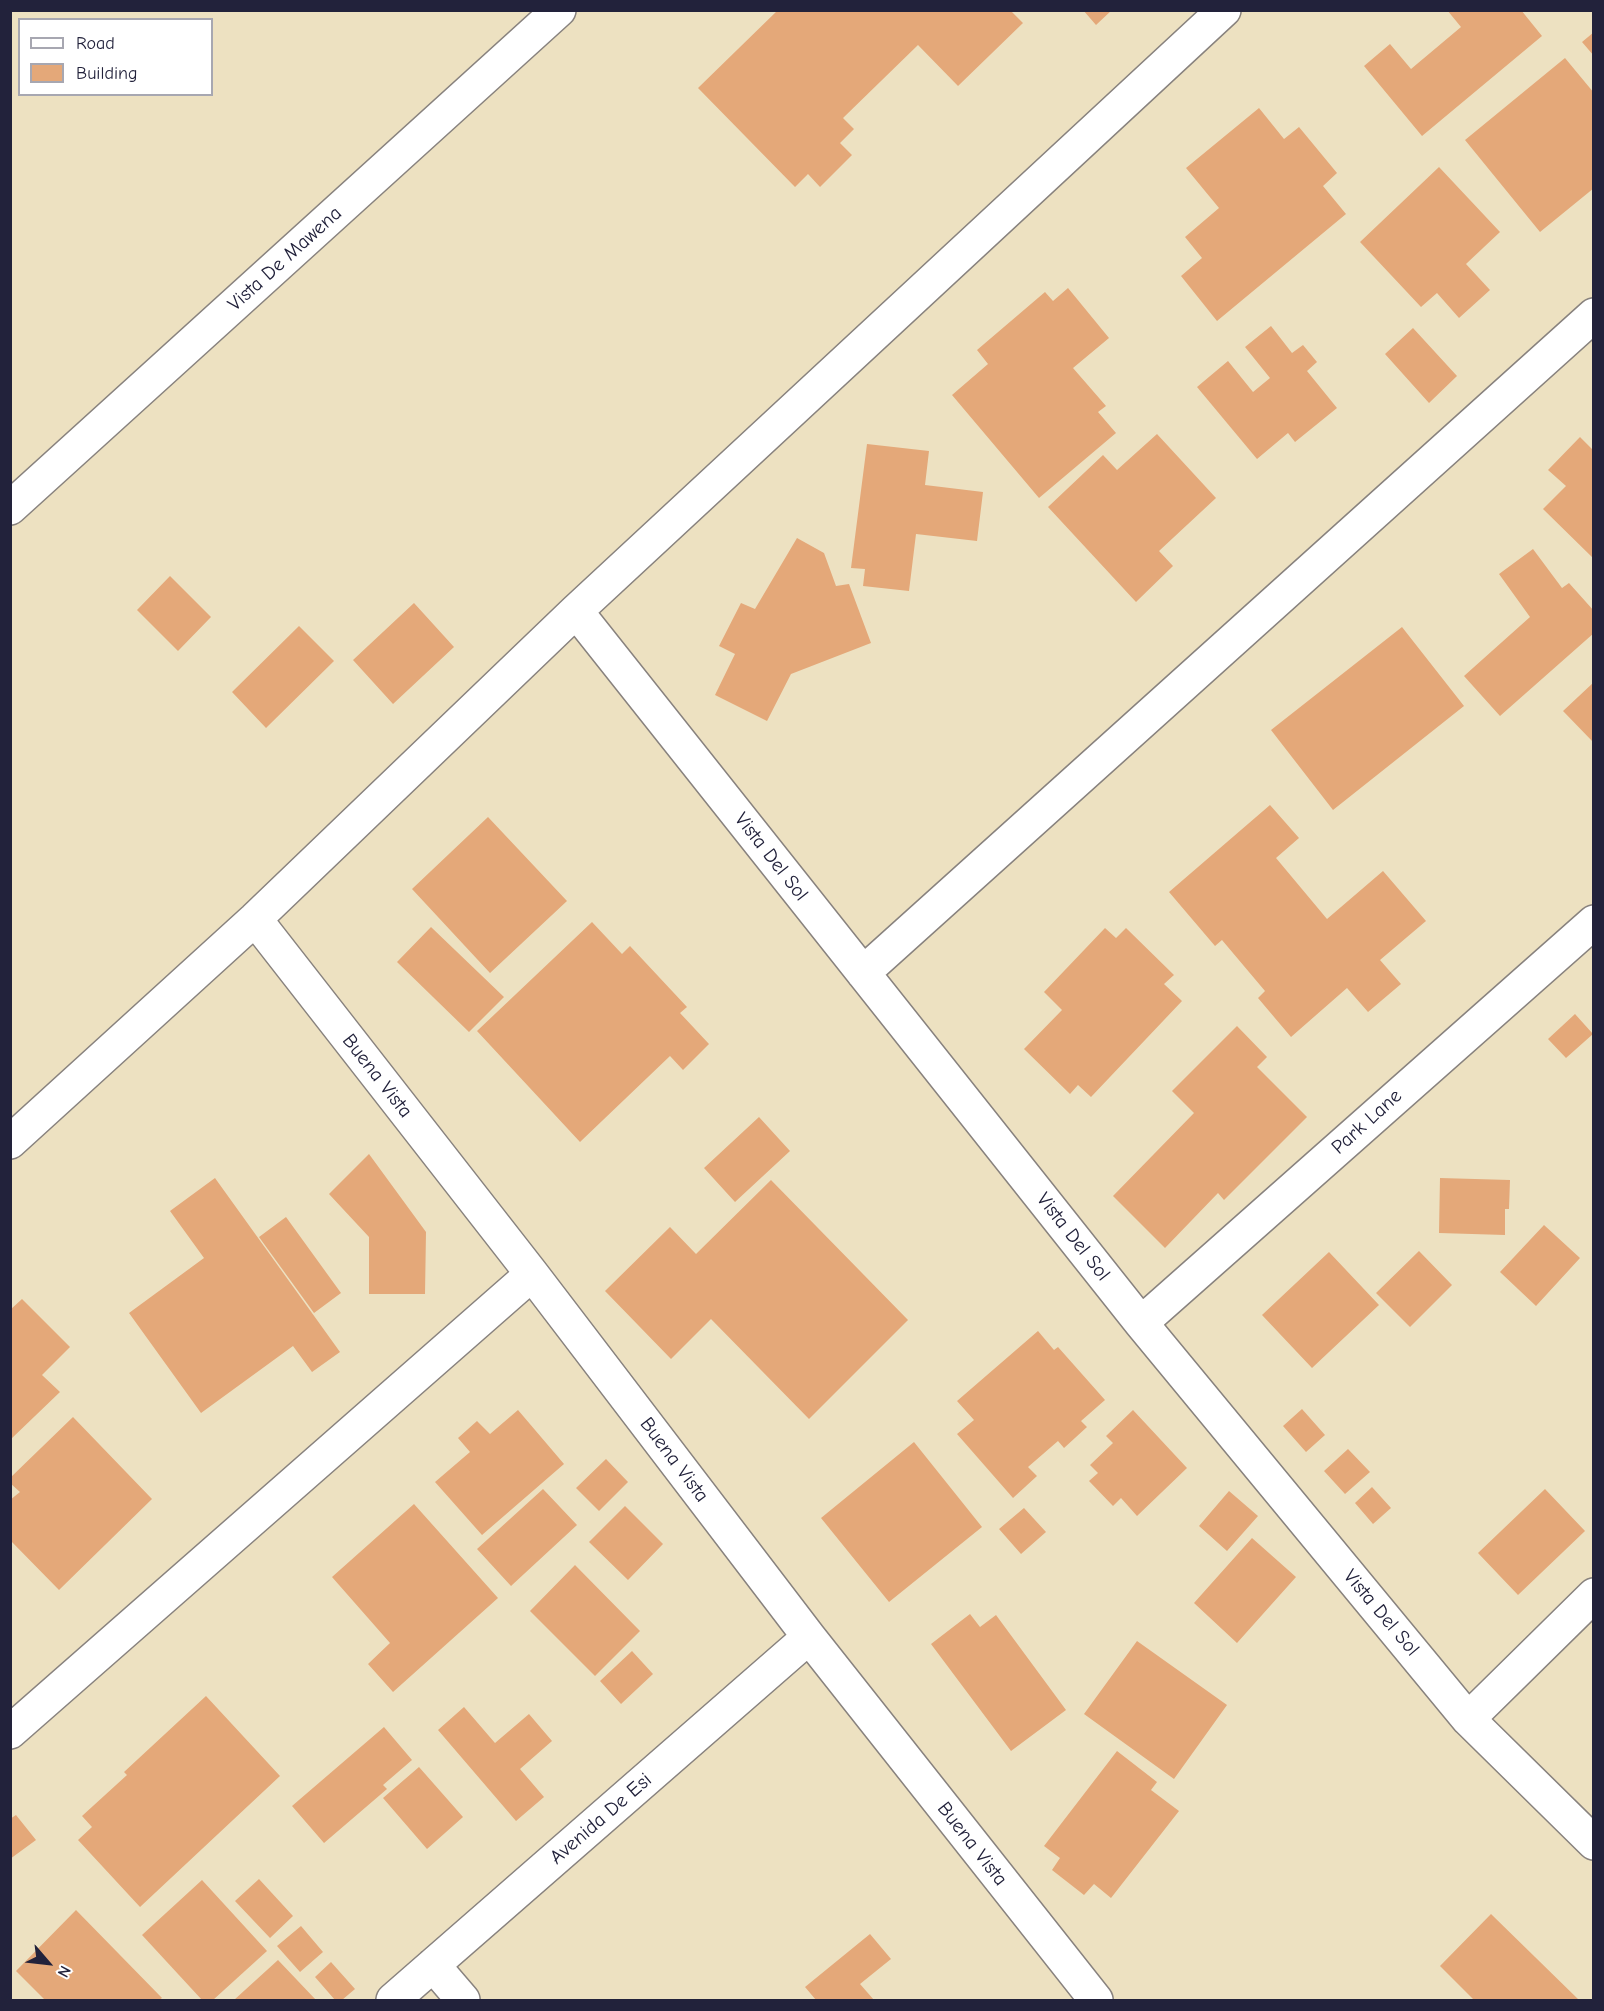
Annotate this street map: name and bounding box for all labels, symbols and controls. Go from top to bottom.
legend [18,18,213,96]
text: Road [76,33,115,54]
text: Building [76,63,138,84]
street label: Vista De Mawena [223,202,347,316]
street label: Vista Del Sol [729,808,813,906]
street label: Buena Vista [337,1029,417,1123]
street label: Park Lane [1327,1084,1407,1160]
street label: Vista Del Sol [1031,1188,1115,1286]
street label: Buena Vista [634,1413,714,1507]
street label: Vista Del Sol [1338,1565,1424,1661]
street label: Avenida De Esi [545,1768,657,1870]
street label: Buena Vista [932,1797,1012,1891]
north arrow [18,1933,78,1993]
text: N [53,1963,74,1980]

